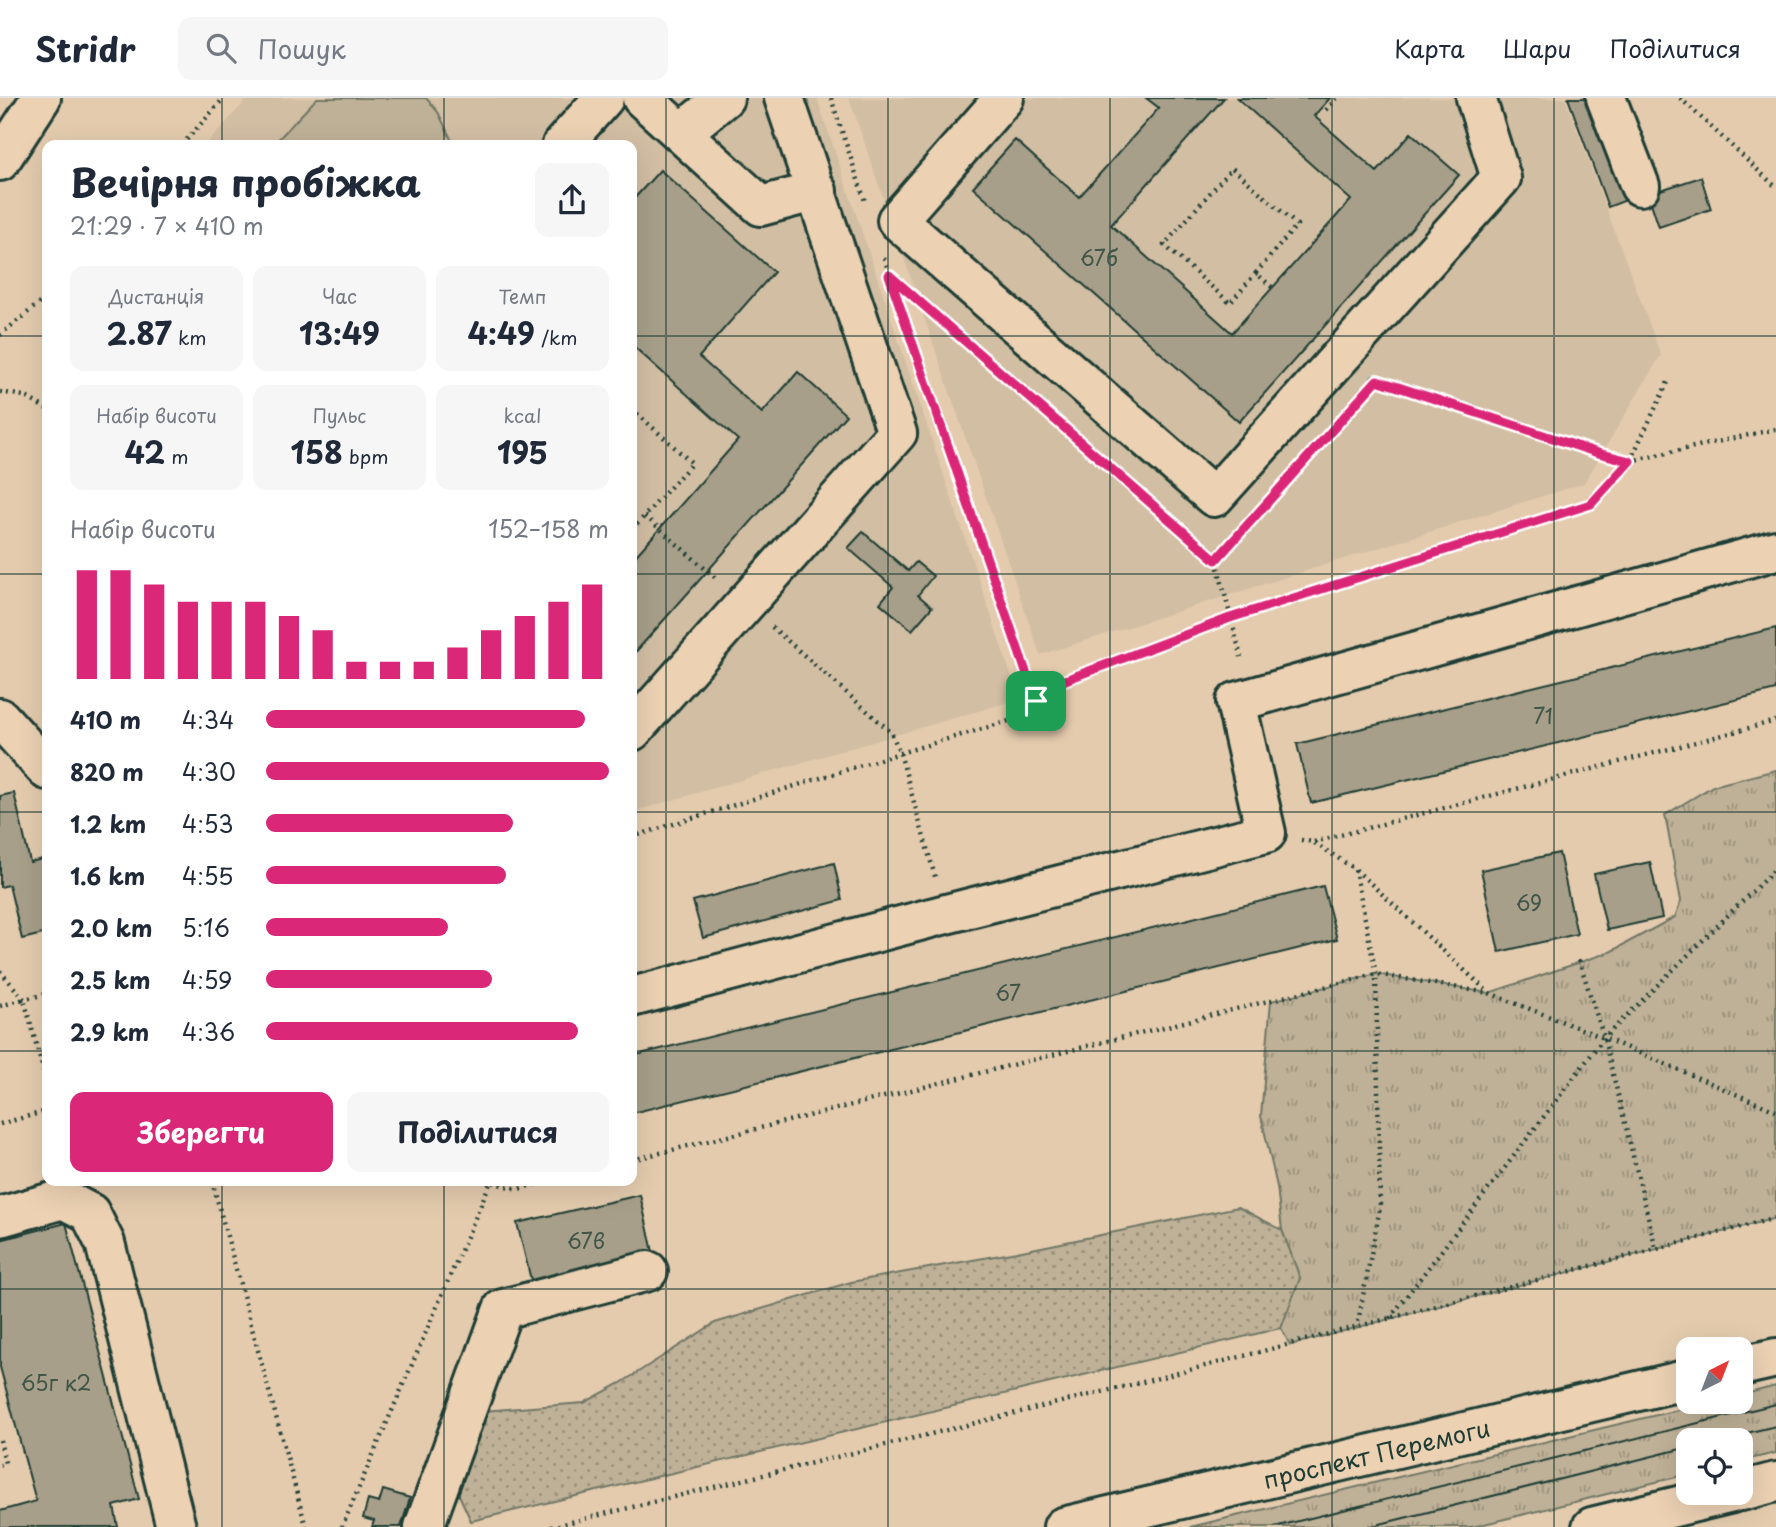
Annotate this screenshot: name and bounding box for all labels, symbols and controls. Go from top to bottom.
search box [178,17,668,80]
text: Stridr [35,23,136,73]
icon: search [202,29,240,67]
text: Пошук [258,29,346,68]
text: Карта [1394,30,1465,66]
text: Шари [1503,30,1572,66]
text: Поділитися [1610,30,1741,66]
text: Вечірня пробіжка [70,153,421,210]
button: share [535,163,609,237]
text: 21:29 · 7 × 410 m [70,208,264,243]
house number: 67б [1080,241,1119,273]
text: Дистанція [109,282,204,310]
text: Час [322,282,357,310]
text: Темп [498,282,547,310]
text: 2.87 [106,310,172,355]
text: 13:49 [299,310,380,355]
text: 4:49 [467,310,535,355]
text: km [172,323,207,351]
text: /km [535,323,578,351]
text: Набір висоти [96,401,217,429]
text: Пульс [313,401,366,429]
text: kcal [504,401,541,429]
text: 42 [124,429,165,474]
text: 158 [291,429,343,474]
text: 195 [497,429,548,474]
text: m [165,442,189,470]
text: bpm [343,442,388,470]
text: Набір висоти [70,511,216,546]
text: 152–158 m [488,511,609,546]
pin [1006,671,1066,731]
icon: arrive [1017,682,1055,720]
house number: 71 [1533,699,1553,731]
text: 410 m [70,702,141,737]
text: 4:34 [182,702,234,737]
text: 820 m [70,754,144,789]
text: 4:30 [182,754,236,789]
text: 1.2 km [70,806,146,841]
text: 4:53 [182,806,233,841]
text: 1.6 km [70,858,145,893]
text: 4:55 [182,858,233,893]
house number: 69 [1516,886,1542,918]
text: 2.0 km [70,910,152,945]
text: 5:16 [182,910,230,945]
text: 2.5 km [70,962,150,997]
text: 4:59 [182,962,232,997]
house number: 67 [995,976,1021,1008]
text: 2.9 km [70,1014,149,1049]
text: 4:36 [182,1014,235,1049]
button: Зберегти [70,1092,333,1172]
button: Поділитися [347,1092,609,1172]
house number: 67в [567,1224,605,1256]
north arrow [1676,1337,1754,1414]
map controls [1676,1337,1753,1505]
house number: 65г к2 [21,1366,91,1398]
street label: проспект Перемоги [1259,1409,1494,1497]
button: locate [1676,1428,1753,1505]

